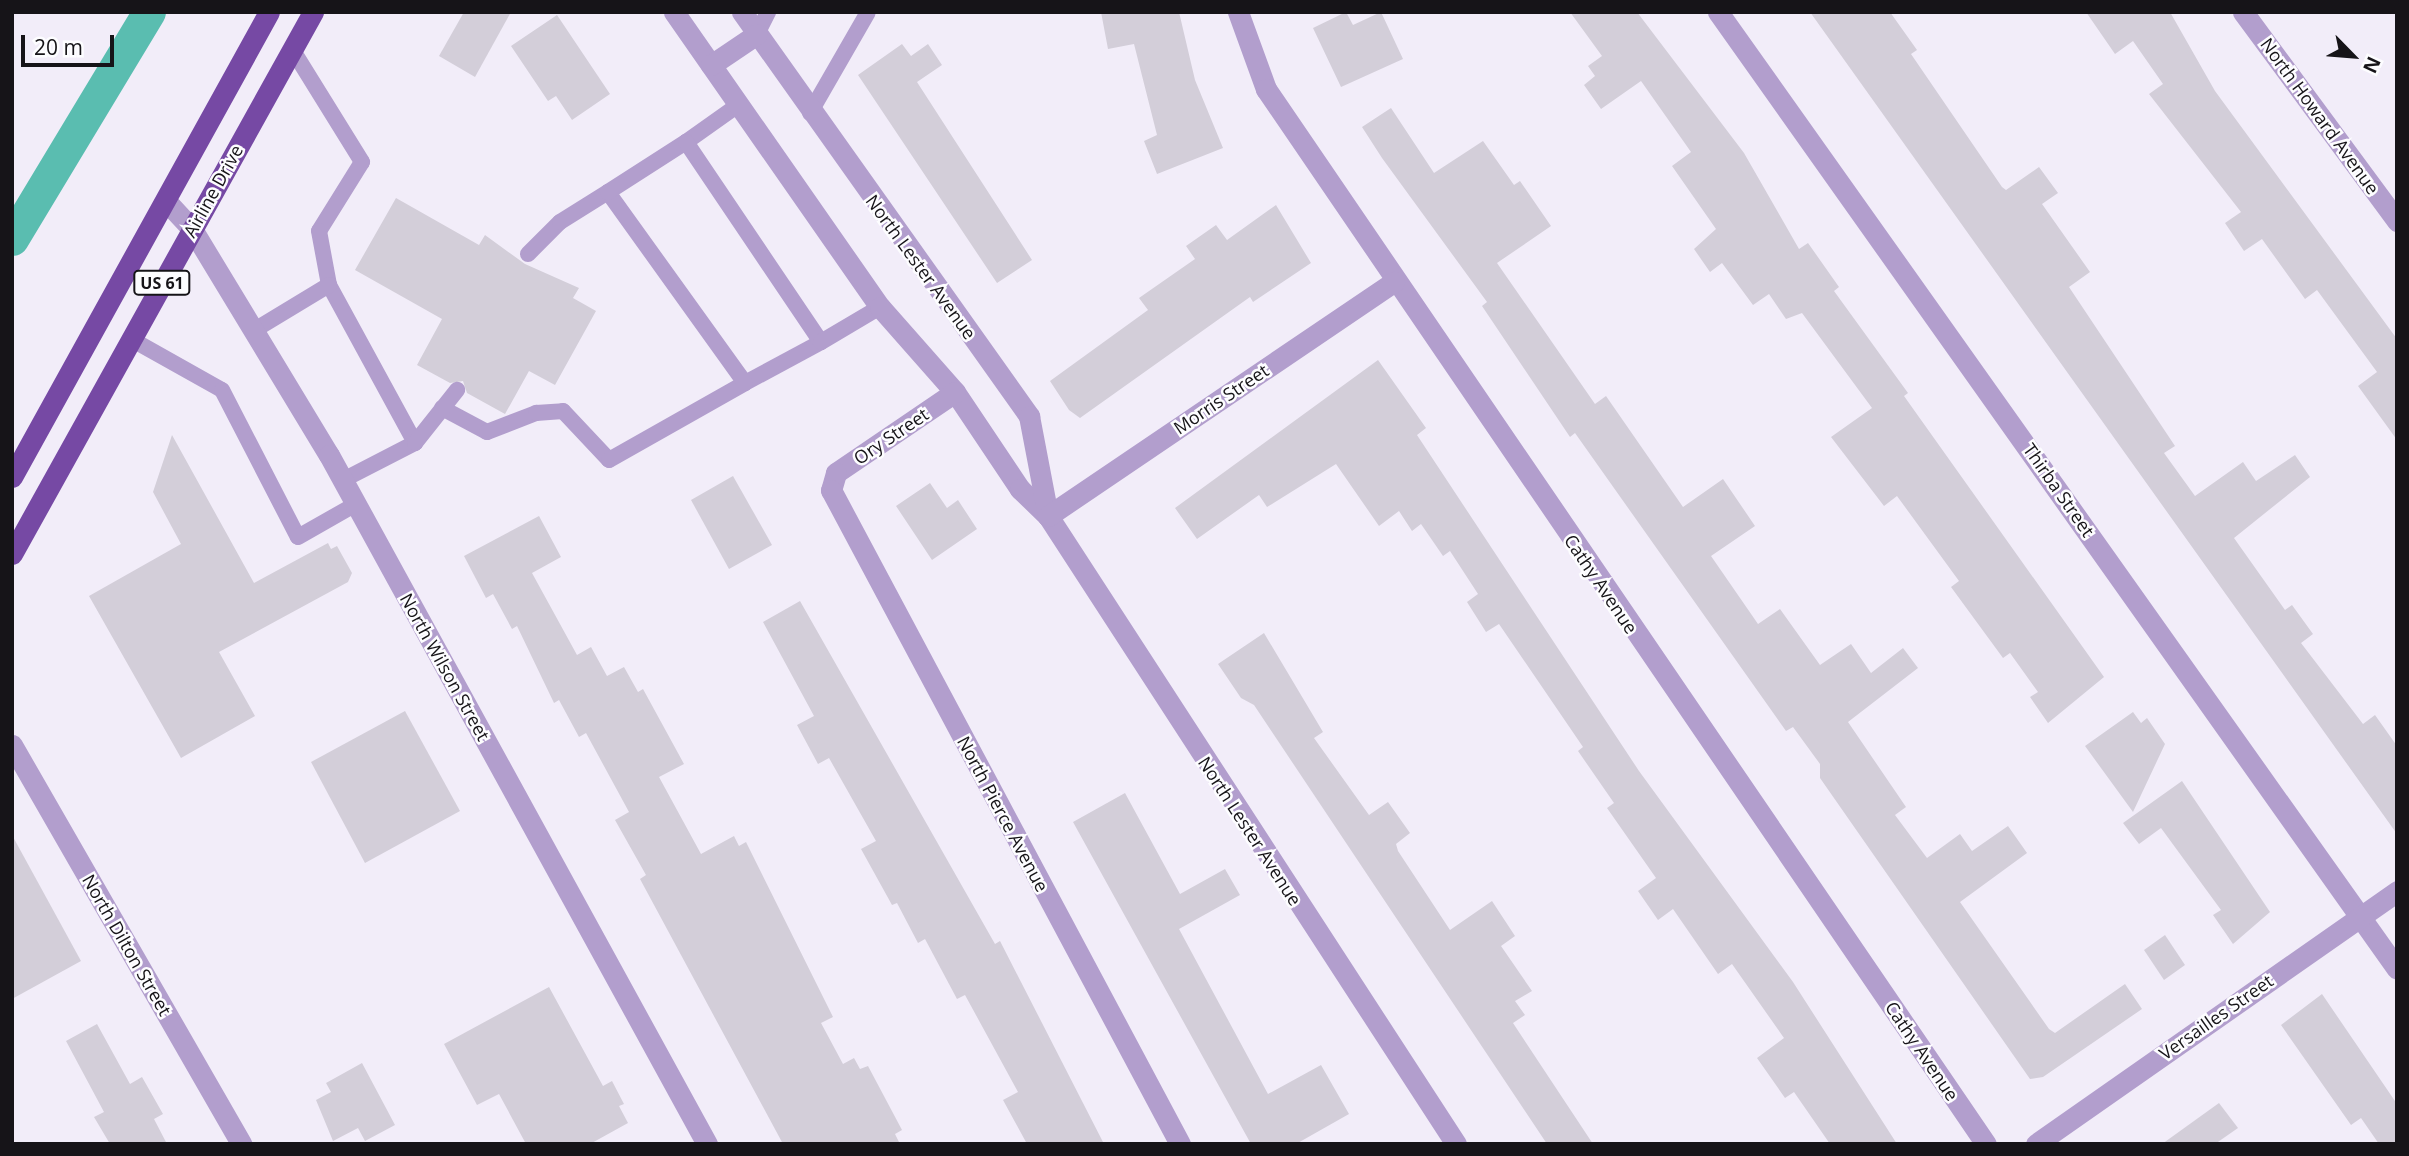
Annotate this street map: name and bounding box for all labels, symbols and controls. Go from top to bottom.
scale bar [24,21,117,65]
north arrow [2318,21,2388,91]
text: 20 m [34,33,83,61]
street label: North Howard Avenue [2256,34,2384,198]
street label: Airline Drive [179,141,247,241]
street label: North Lester Avenue [861,191,981,343]
road number: US 61 [132,270,192,296]
street label: Morris Street [1169,359,1273,439]
street label: Ory Street [850,403,932,469]
street label: Thirba Street [2019,439,2099,541]
street label: Cathy Avenue [1560,530,1642,638]
street label: North Wilson Street [396,590,494,744]
street label: North Pierce Avenue [953,733,1053,895]
street label: North Lester Avenue [1194,753,1306,909]
street label: North Dilton Street [78,871,176,1019]
street label: Versailles Street [2155,970,2277,1064]
street label: Cathy Avenue [1881,997,1963,1105]

